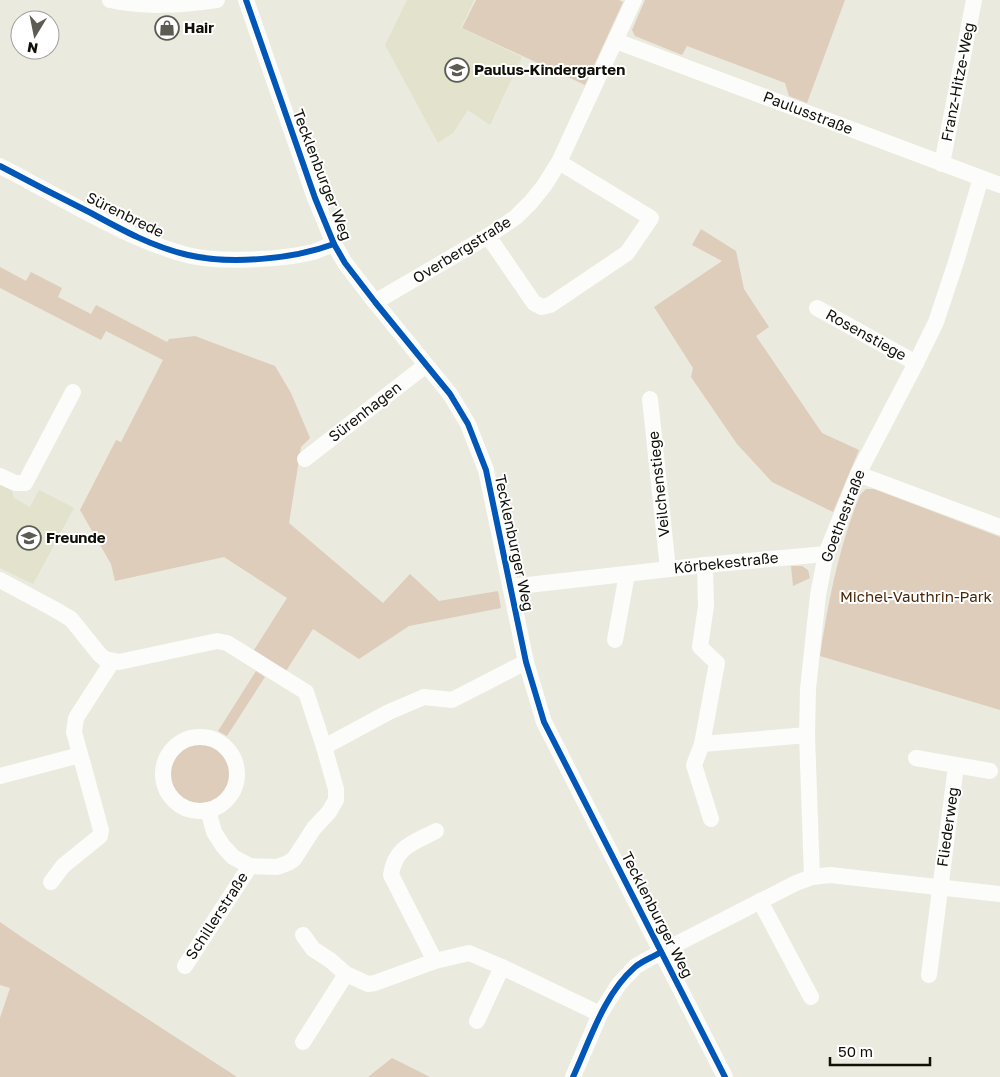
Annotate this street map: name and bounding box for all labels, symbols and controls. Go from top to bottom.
north arrow [10,10,60,60]
shop icon: Hair [154,15,180,41]
place label: Hair [184,18,214,36]
street label: Franz-Hitze-Weg [937,21,977,143]
text: N [26,39,39,58]
school or university icon: Paulus-Kindergarten [444,57,470,83]
place label: Paulus-Kindergarten [474,60,625,78]
street label: Paulusstraße [761,87,856,138]
street label: Tecklenburger Weg [290,106,356,243]
street label: Sürenbrede [84,188,167,241]
street label: Overbergstraße [409,212,514,286]
street label: Rosenstiege [823,305,910,364]
street label: Sürenhagen [325,377,404,445]
street label: Veilchenstiege [643,430,673,538]
street label: Goethestraße [816,467,868,564]
street label: Tecklenburger Weg [492,473,538,613]
school or university icon: Freunde [16,525,42,551]
place label: Freunde [46,528,106,546]
street label: Körbekestraße [673,548,779,576]
park label: Michel-Vauthrin-Park [840,587,993,605]
street label: Fliederweg [932,786,962,868]
street label: Tecklenburger Weg [618,848,697,981]
street label: Schillerstraße [181,868,251,963]
scale bar [830,1034,930,1066]
text: 50 m [838,1042,873,1060]

